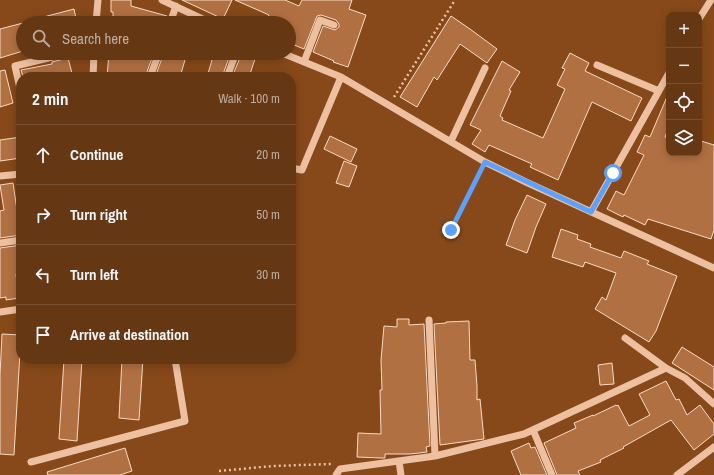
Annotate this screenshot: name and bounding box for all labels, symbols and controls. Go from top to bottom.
map controls [666,12,702,156]
button: + [666,12,702,48]
search box [16,16,296,60]
icon: search [30,27,52,49]
text: Search here [62,28,129,49]
button: − [666,48,702,84]
button: locate [666,84,702,120]
text: 2 min [32,87,68,110]
text: Walk · 100 m [218,90,280,107]
button: layers [666,120,702,156]
icon: ahead [32,144,54,166]
text: Continue [70,144,123,165]
text: 20 m [256,146,280,163]
route start [604,164,622,182]
icon: right [32,204,54,226]
text: Turn right [70,204,127,225]
text: 50 m [256,206,280,223]
route end [442,221,460,239]
icon: left [32,264,54,286]
text: Turn left [70,264,118,285]
text: 30 m [256,266,280,283]
icon: arrive [32,324,54,346]
text: Arrive at destination [70,324,189,345]

